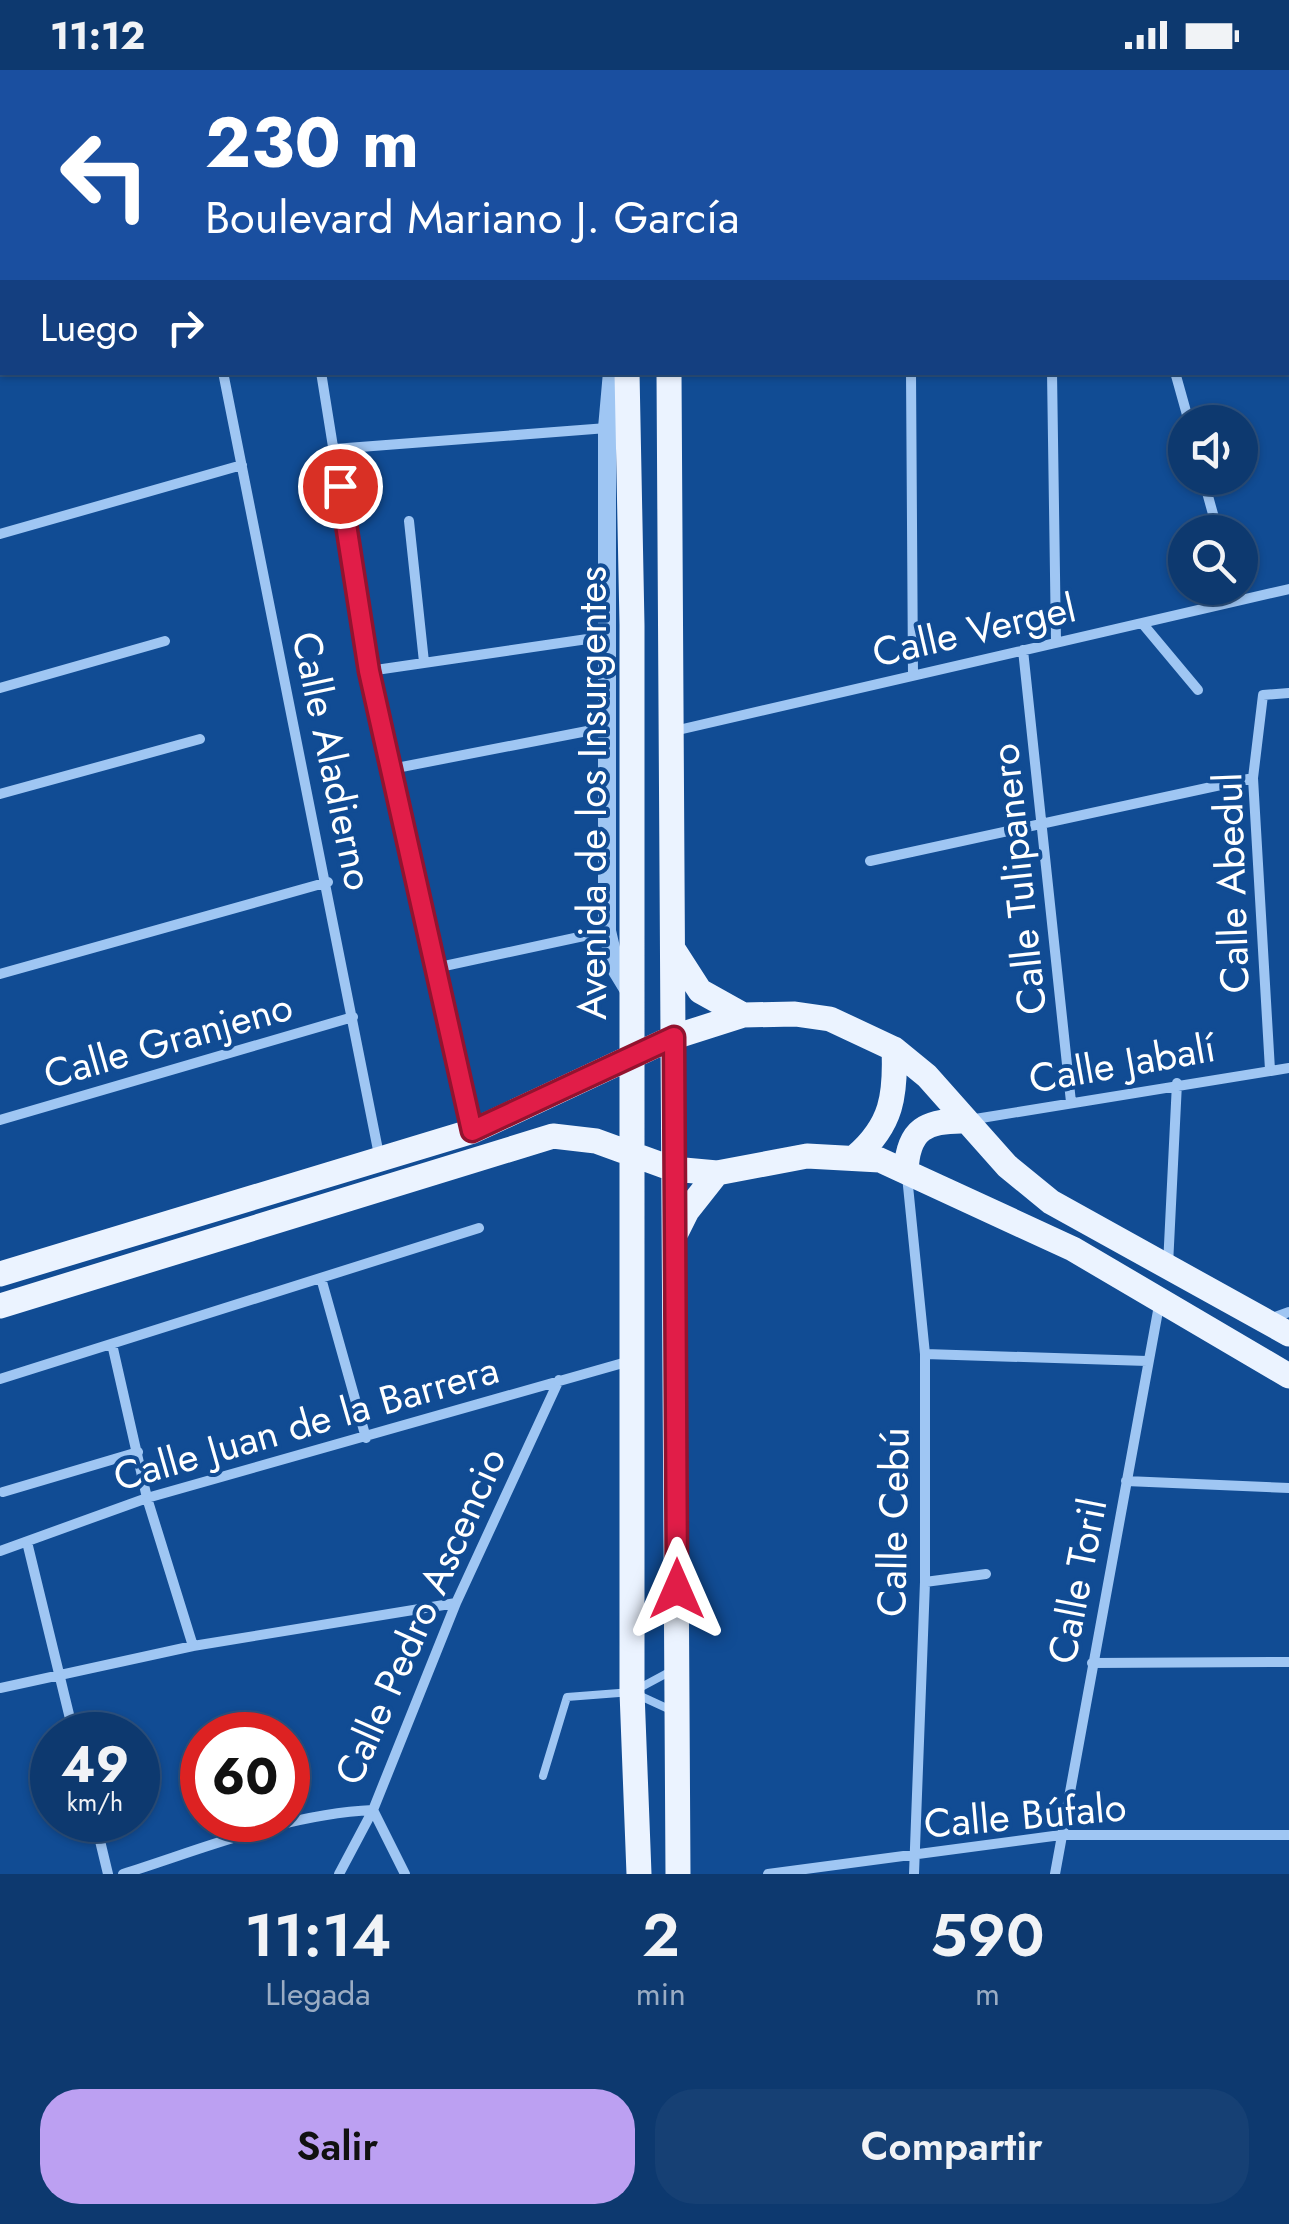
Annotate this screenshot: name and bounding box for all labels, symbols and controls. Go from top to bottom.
text: 11:12 [50,8,145,63]
text: 230 m [205,92,419,193]
icon: left [40,110,170,240]
text: Boulevard Mariano J. García [205,185,740,250]
text: Luego [40,300,138,355]
icon: right [158,300,213,355]
map controls [1168,405,1258,605]
button: sound [1168,405,1258,495]
pin [298,444,383,529]
icon: arrive [313,459,368,514]
button: search [1168,515,1258,605]
street label: Avenida de los Insurgentes [563,566,621,1020]
street label: Calle Vergel [867,578,1081,682]
street label: Calle Aladierno [277,626,389,896]
street label: Calle Tulipanero [975,741,1061,1017]
street label: Calle Abedul [1198,772,1264,994]
street label: Calle Granjeno [37,977,299,1103]
street label: Calle Jabalí [1024,1018,1221,1108]
street label: Calle Juan de la Barrera [107,1340,505,1506]
street label: Calle Cebú [862,1427,924,1617]
street label: Calle Pedro Ascencio [320,1438,520,1794]
street label: Calle Toril [1033,1493,1121,1669]
position arrow [625,1537,729,1641]
speed limit sign: 60 [180,1712,310,1842]
text: 49 [61,1728,129,1801]
street label: Calle Búfalo [922,1777,1128,1853]
text: km/h [67,1784,123,1820]
text: 11:14 [244,1892,391,1979]
text: 2 [642,1892,680,1979]
text: 590 [930,1892,1045,1979]
text: Llegada [265,1971,371,2017]
text: min [636,1971,686,2017]
text: m [975,1971,1000,2017]
button: Salir [40,2089,635,2204]
button: Compartir [655,2089,1249,2204]

